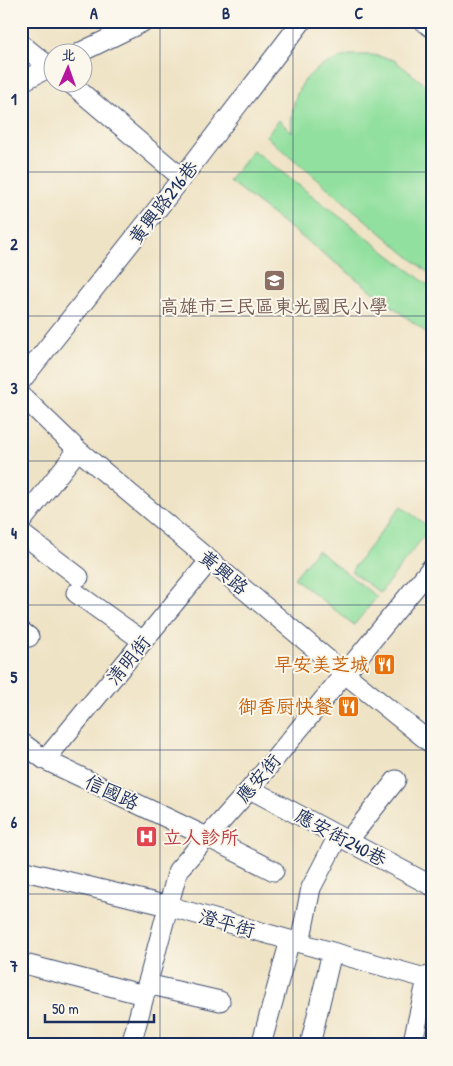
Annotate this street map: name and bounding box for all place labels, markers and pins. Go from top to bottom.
school or university icon: 高雄市三民區東光國民小學 [262,268,286,292]
place label: 高雄市三民區東光國民小學 [160,293,388,319]
place label: 早安美芝城 [274,651,369,677]
restaurant icon: 早安美芝城 [373,652,397,676]
place label: 御香厨快餐 [238,693,333,719]
restaurant icon: 御香厨快餐 [337,694,361,718]
place label: 立人診所 [163,824,239,850]
hospital icon: 立人診所 [135,825,159,849]

